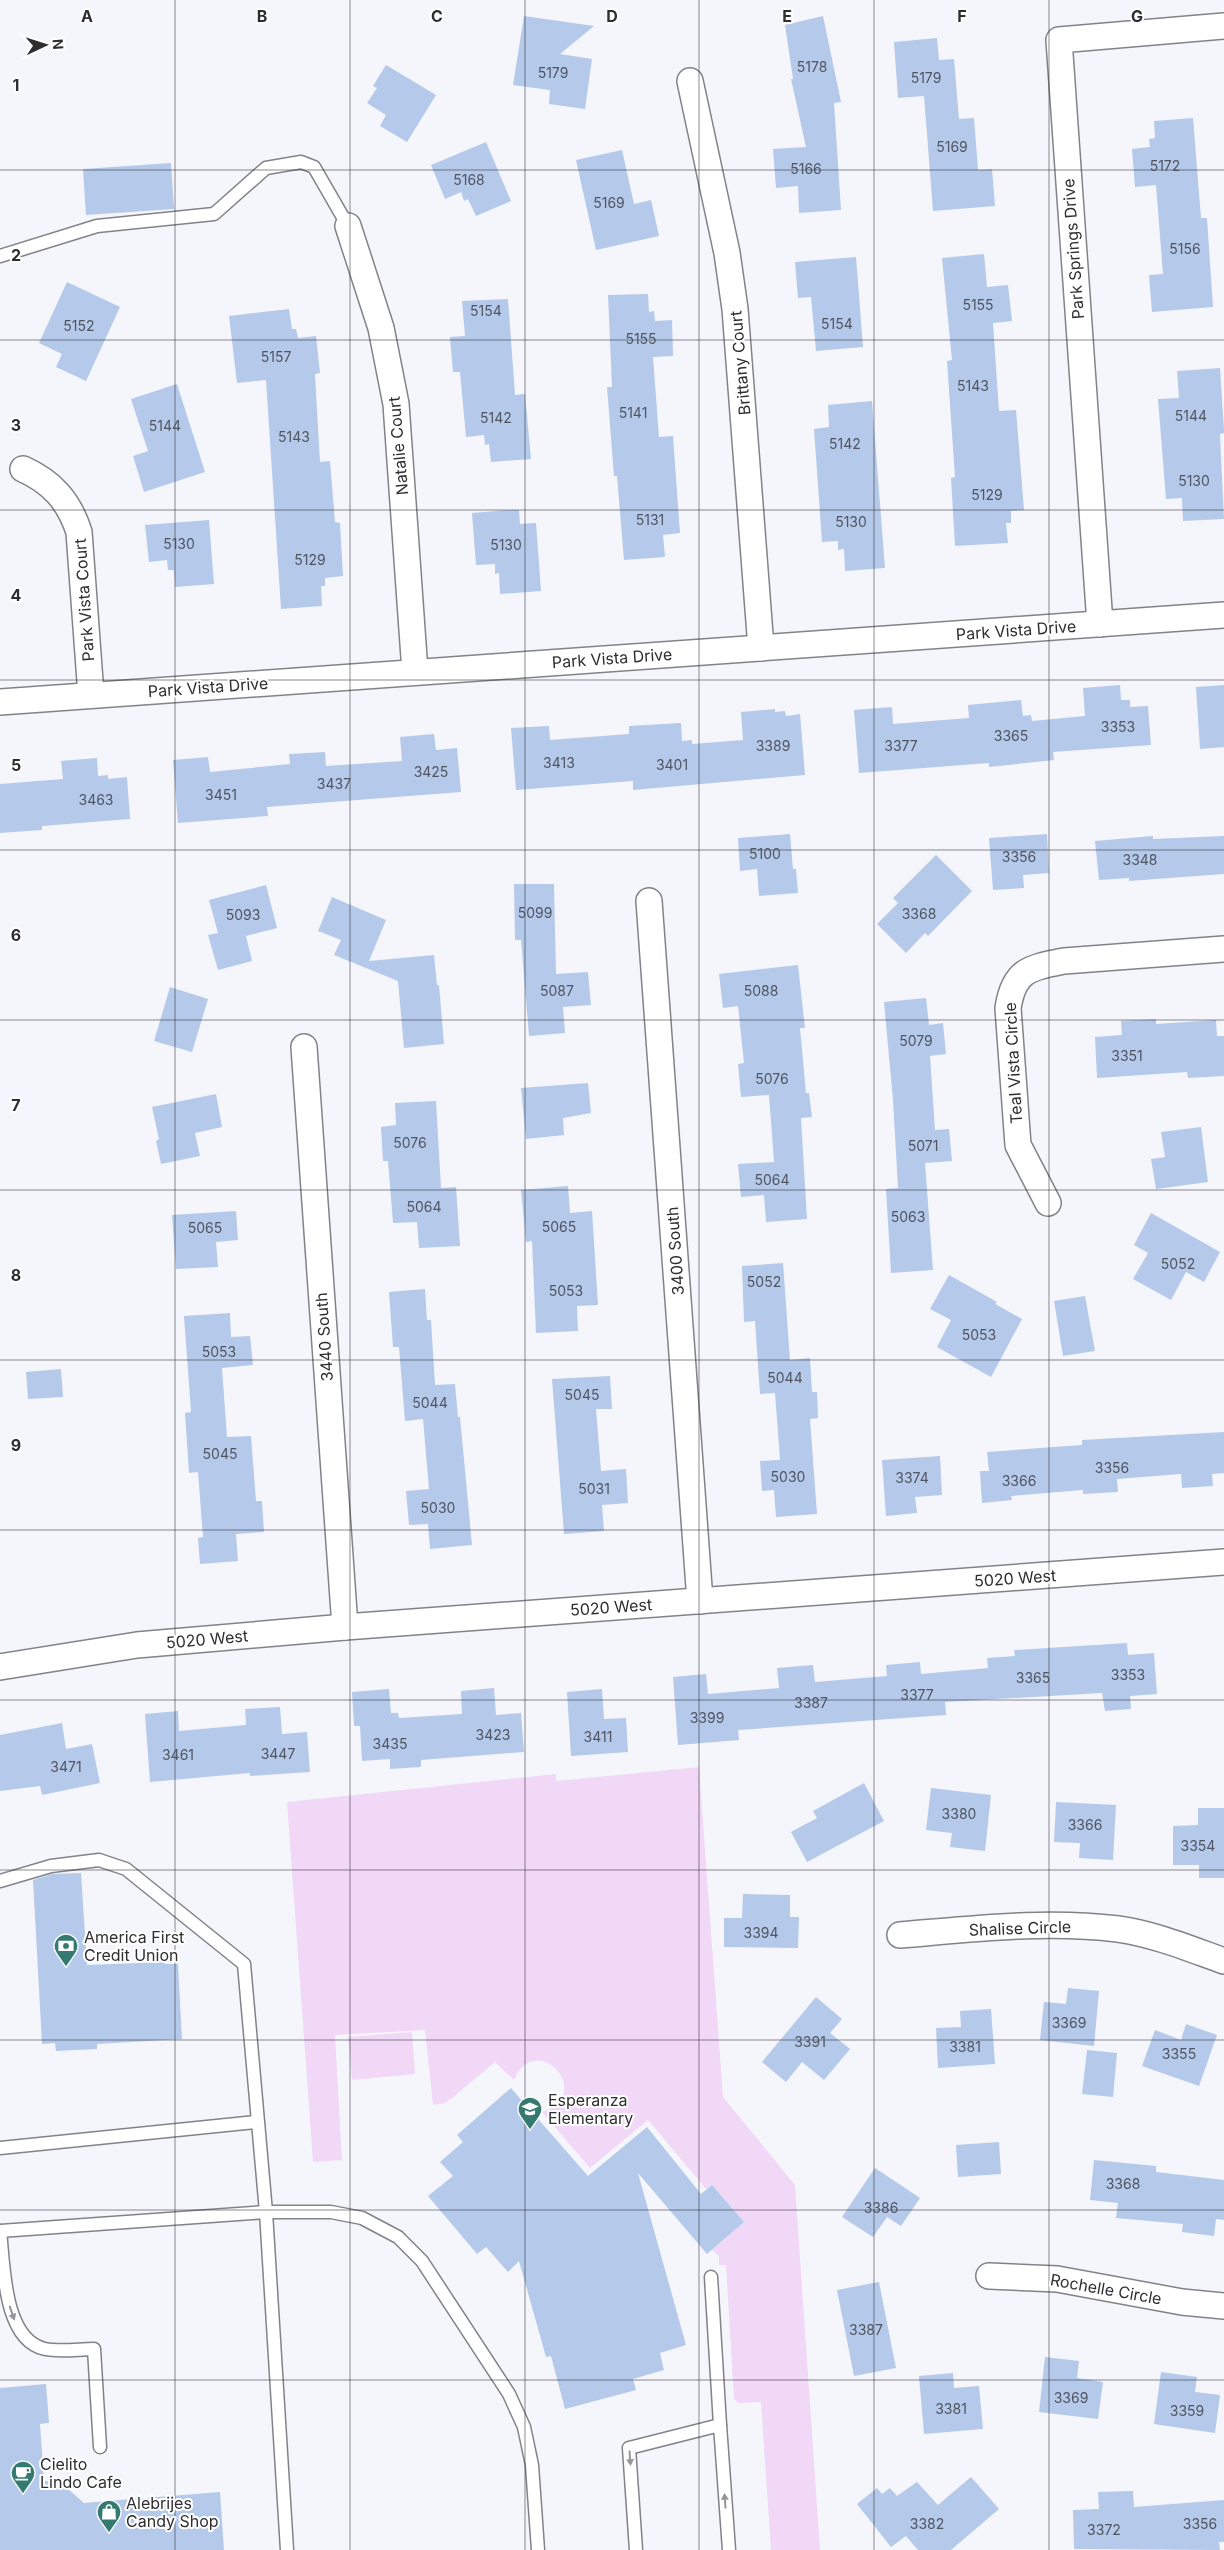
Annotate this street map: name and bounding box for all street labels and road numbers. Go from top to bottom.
street label: Park Springs Drive [1058,178,1088,320]
street label: Brittany Court [725,310,755,416]
street label: Natalie Court [384,396,412,496]
street label: Park Vista Court [70,538,98,662]
street label: Park Vista Drive [955,616,1077,644]
street label: Park Vista Drive [551,644,673,672]
street label: Park Vista Drive [147,673,269,701]
street label: Teal Vista Circle [1000,1002,1026,1124]
street label: 3400 South [662,1206,688,1296]
street label: 3440 South [311,1292,337,1382]
street label: 5020 West [973,1565,1057,1591]
street label: 5020 West [569,1594,653,1620]
street label: 5020 West [165,1625,249,1653]
street label: Shalise Circle [968,1916,1072,1940]
street label: Rochelle Circle [1049,2269,1163,2309]

